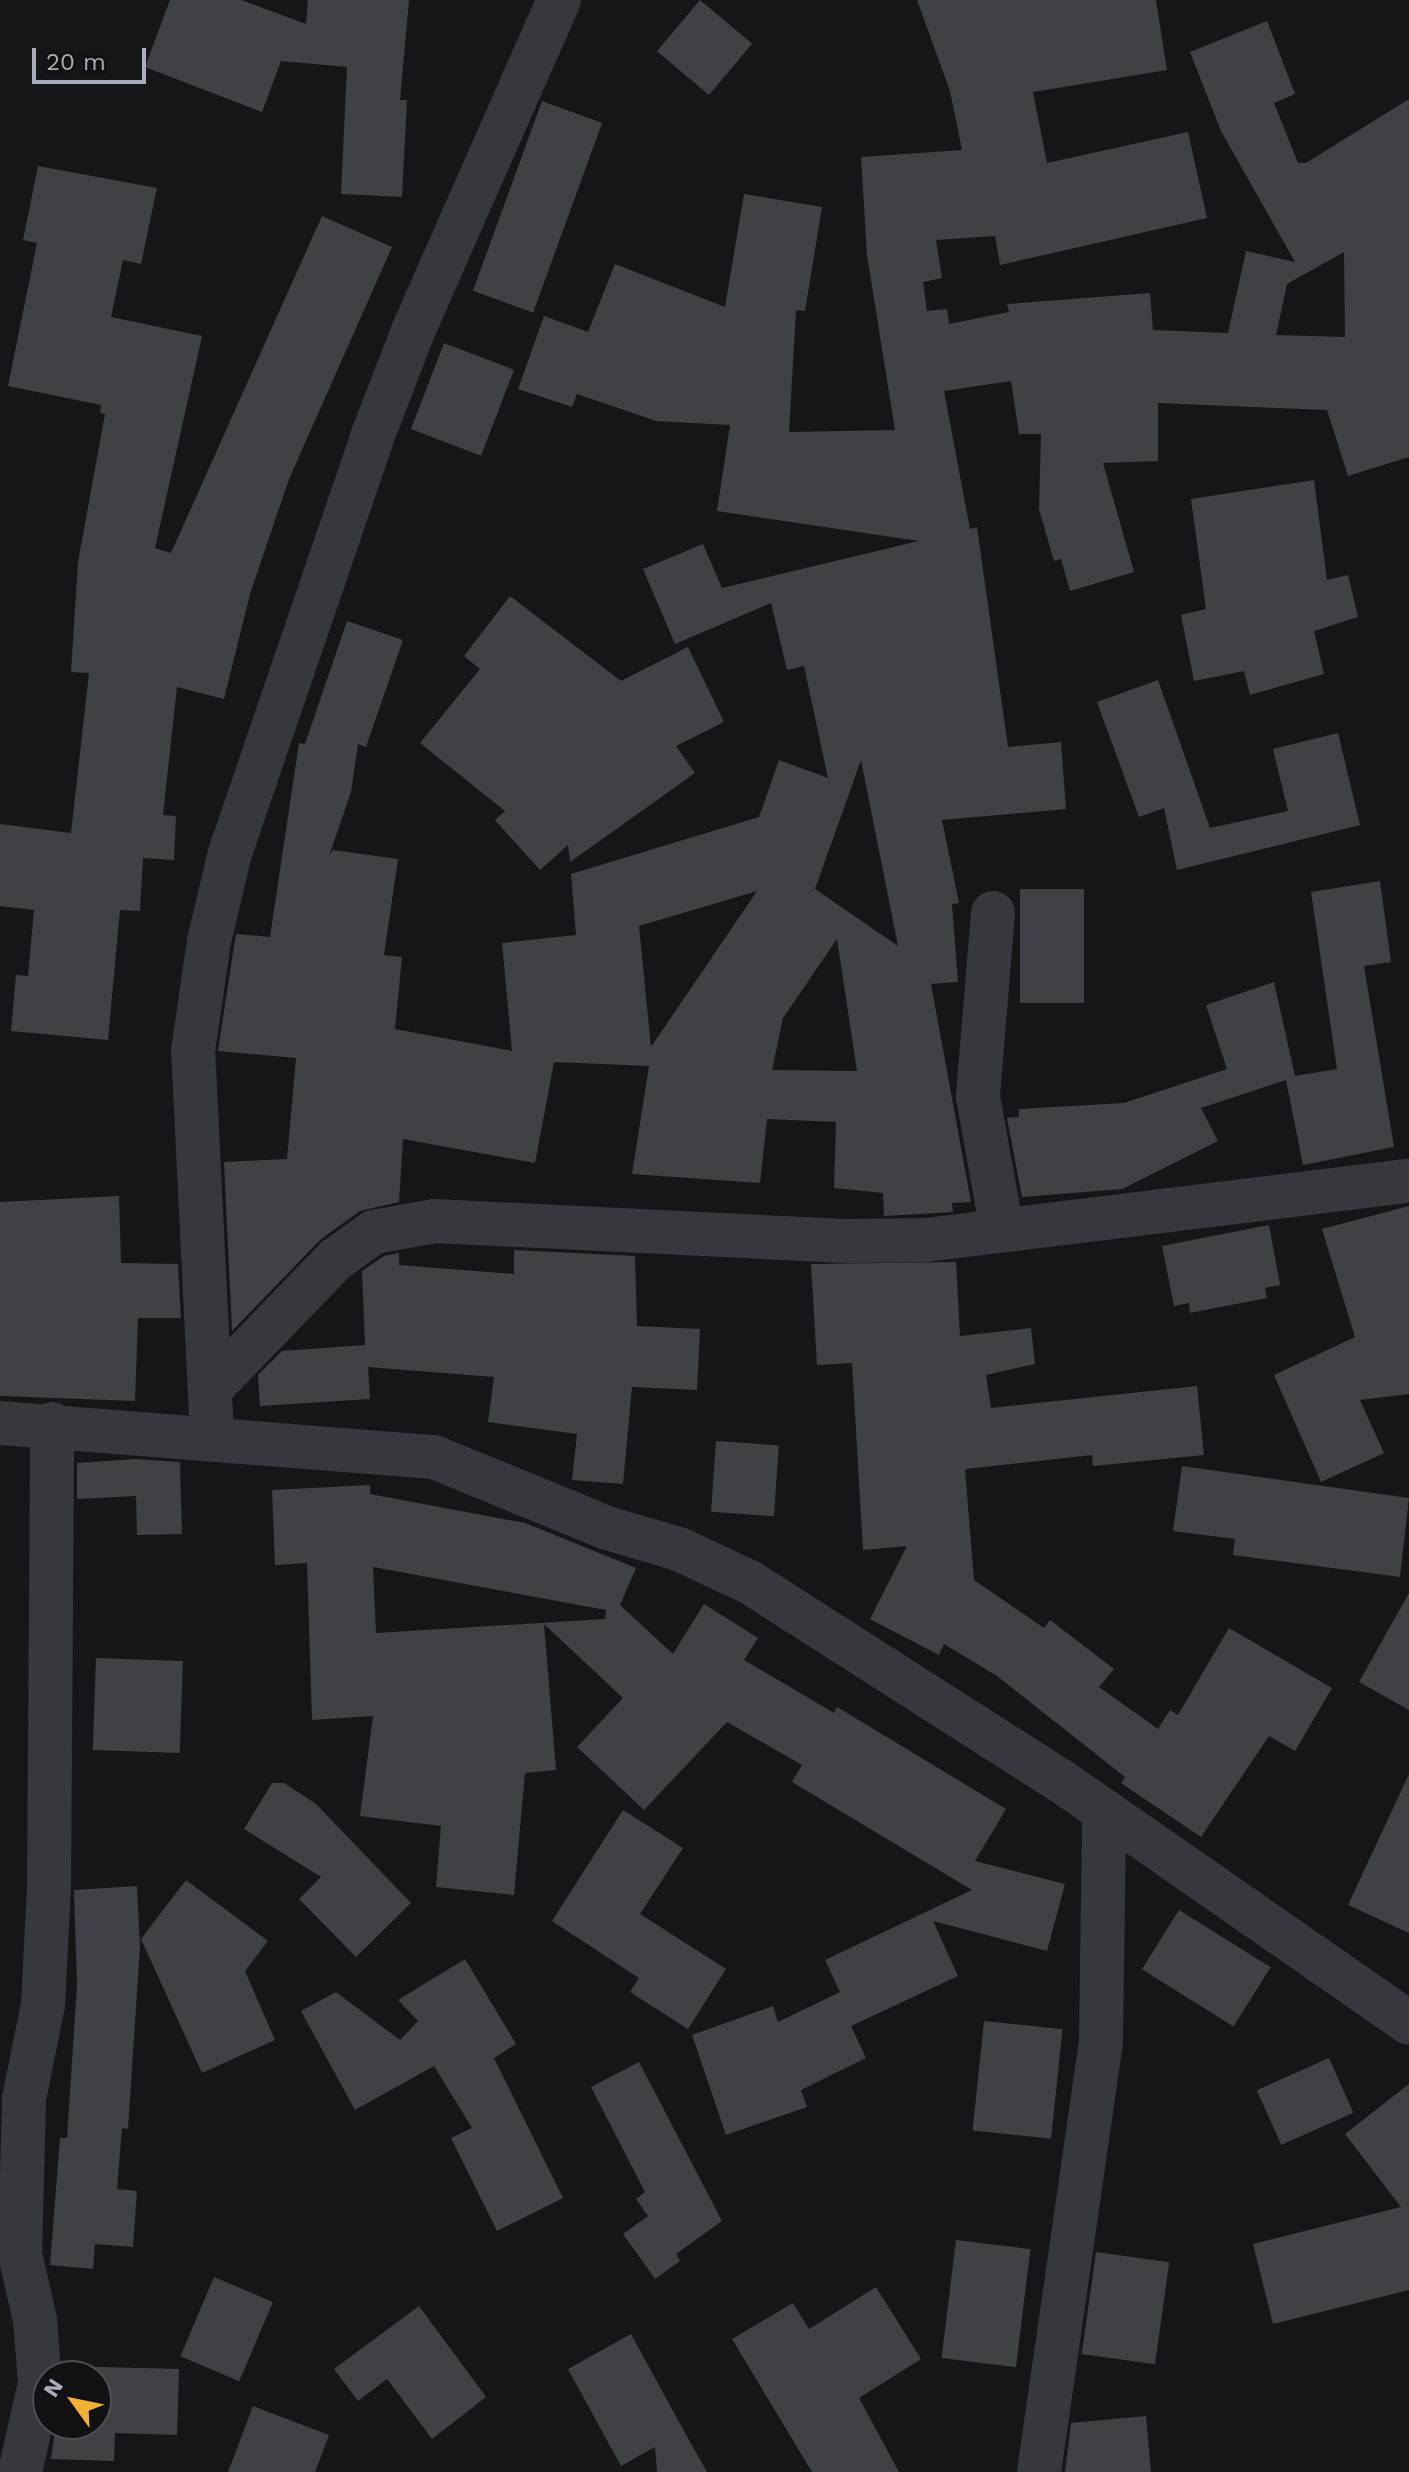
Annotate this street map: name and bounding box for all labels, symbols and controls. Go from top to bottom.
scale bar [36,32,150,82]
text: 20 m [46,48,106,76]
north arrow [32,2360,112,2440]
text: N [38,2374,68,2401]

